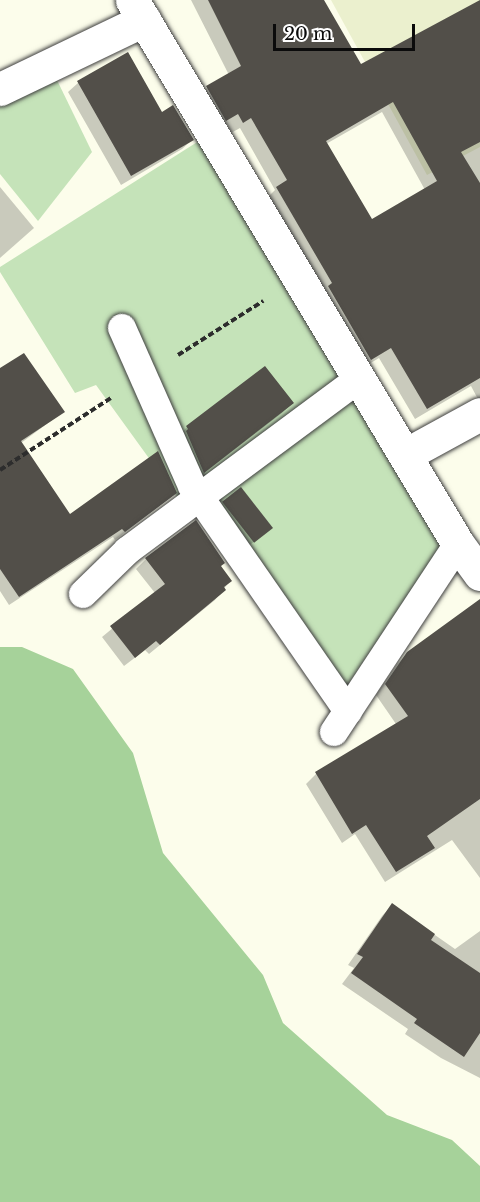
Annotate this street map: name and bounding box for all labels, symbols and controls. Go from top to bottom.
scale bar [276,12,418,50]
text: 20 m [284,23,332,45]

